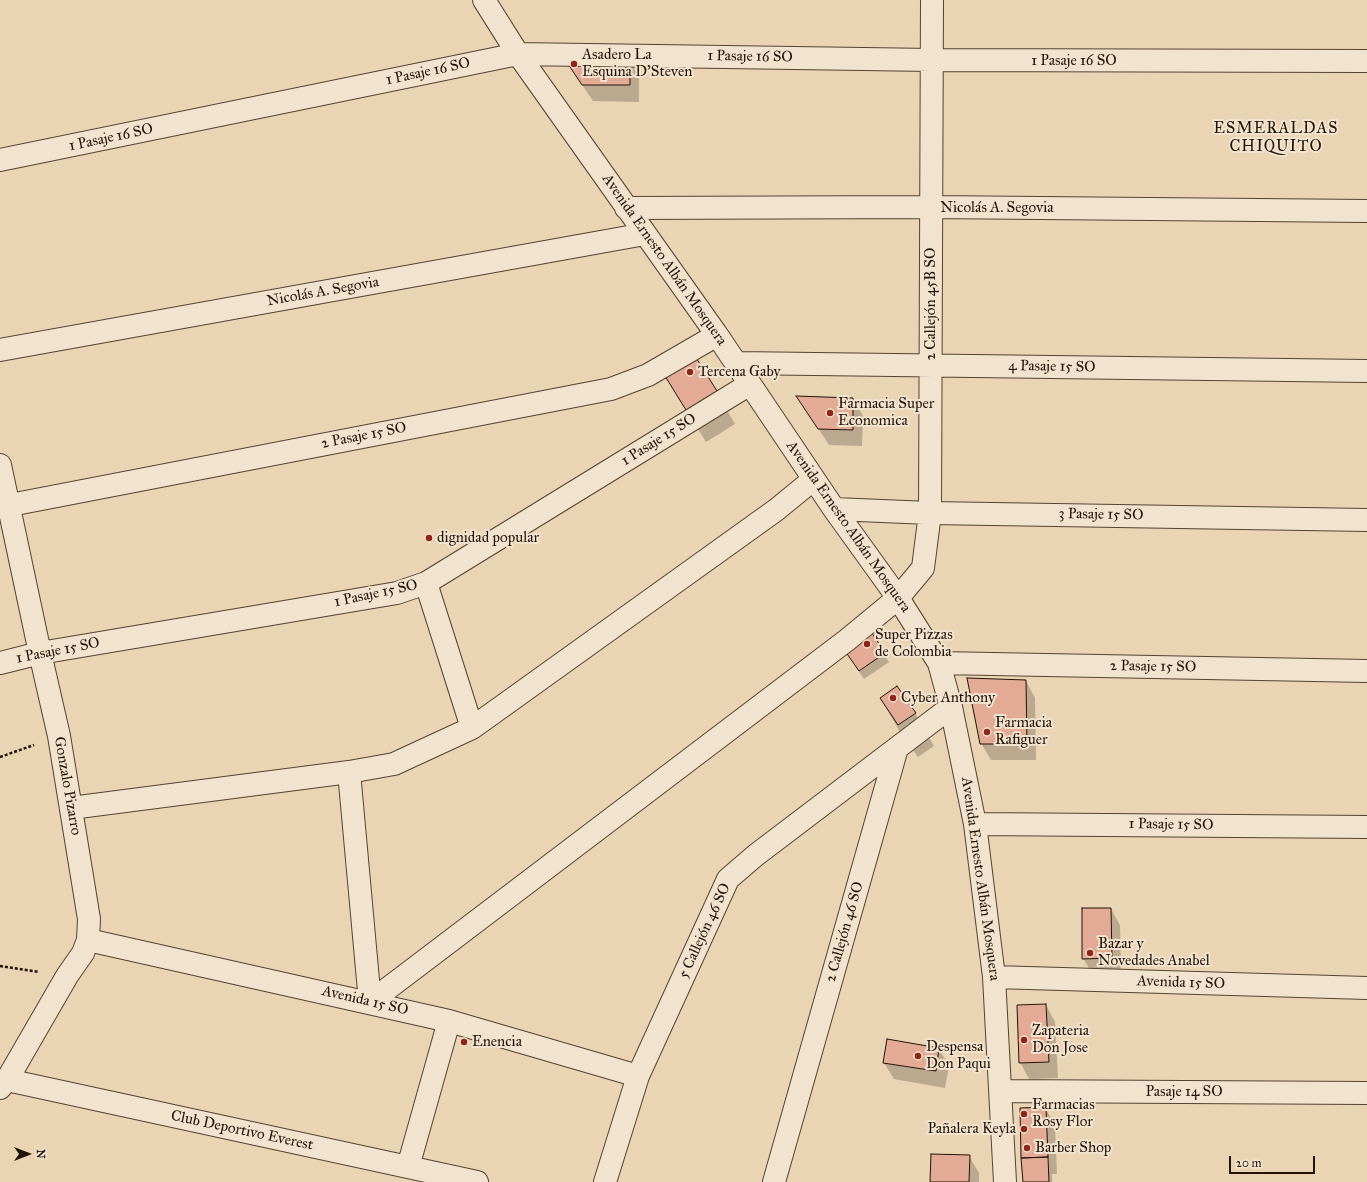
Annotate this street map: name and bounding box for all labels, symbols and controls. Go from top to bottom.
place label: Asadero La Esquina D'Steven [582,46,692,81]
street label: 1 Pasaje 16 SO [707,47,793,67]
street label: 1 Pasaje 16 SO [1031,52,1117,70]
street label: 1 Pasaje 16 SO [384,54,472,90]
marker: Asadero La Esquina D'Steven [569,59,579,69]
district label: ESMERALDAS CHIQUITO [1214,119,1338,157]
street label: 1 Pasaje 16 SO [67,120,155,156]
street label: Avenida Ernesto Albán Mosquera [598,171,730,349]
street label: Nicolás A. Segovia [940,199,1054,217]
street label: 2 Callejón 45B SO [922,248,940,360]
street label: Nicolás A. Segovia [266,273,380,311]
street label: 4 Pasaje 15 SO [1008,357,1096,377]
place label: Tercena Gaby [698,363,781,381]
marker: Tercena Gaby [685,367,695,377]
place label: Farmacia Super Economica [838,395,934,430]
marker: Farmacia Super Economica [825,408,835,418]
street label: 1 Pasaje 15 SO [618,410,700,470]
street label: 2 Pasaje 15 SO [320,419,408,453]
street label: Avenida Ernesto Albán Mosquera [782,438,914,616]
street label: 3 Pasaje 15 SO [1058,505,1144,525]
place label: dignidad popular [437,529,539,547]
marker: dignidad popular [424,533,434,543]
street label: 1 Pasaje 15 SO [333,576,419,612]
place label: Super Pizzas de Colombia [875,626,953,661]
street label: 1 Pasaje 15 SO [15,634,101,668]
marker: Super Pizzas de Colombia [862,639,872,649]
street label: 2 Pasaje 15 SO [1110,657,1196,677]
place label: Cyber Anthony [901,689,995,707]
marker: Cyber Anthony [888,693,898,703]
place label: Farmacia Rafiguer [995,714,1052,749]
marker: Farmacia Rafiguer [982,727,992,737]
street label: Gonzalo Pizarro [49,735,85,837]
street label: Avenida Ernesto Albán Mosquera [957,776,1003,982]
street label: 1 Pasaje 15 SO [1128,815,1214,835]
street label: 5 Callejón 46 SO [675,880,735,982]
street label: 2 Callejón 46 SO [822,880,868,984]
place label: Bazar y Novedades Anabel [1098,935,1210,970]
marker: Bazar y Novedades Anabel [1085,948,1095,958]
street label: Avenida 15 SO [1137,972,1225,994]
street label: Avenida 15 SO [320,982,410,1020]
place label: Zapateria Don Jose [1032,1022,1089,1057]
place label: Enencia [472,1033,522,1051]
marker: Zapateria Don Jose [1019,1035,1029,1045]
marker: Enencia [459,1037,469,1047]
place label: Despensa Don Paqui [926,1038,991,1073]
marker: Despensa Don Paqui [913,1051,923,1061]
street label: Pasaje 14 SO [1145,1083,1223,1101]
place label: Farmacias Rosy Flor [1032,1096,1095,1131]
street label: Club Deportivo Everest [169,1107,315,1155]
marker: Farmacias Rosy Flor [1019,1109,1029,1119]
place label: Pañalera Keyla [927,1120,1016,1138]
marker: Pañalera Keyla [1019,1124,1029,1134]
north arrow [8,1134,48,1174]
place label: Barber Shop [1035,1139,1111,1157]
marker: Barber Shop [1022,1143,1032,1153]
scale bar [1231,1148,1317,1174]
text: N [34,1149,47,1159]
text: 20 m [1236,1156,1262,1170]

